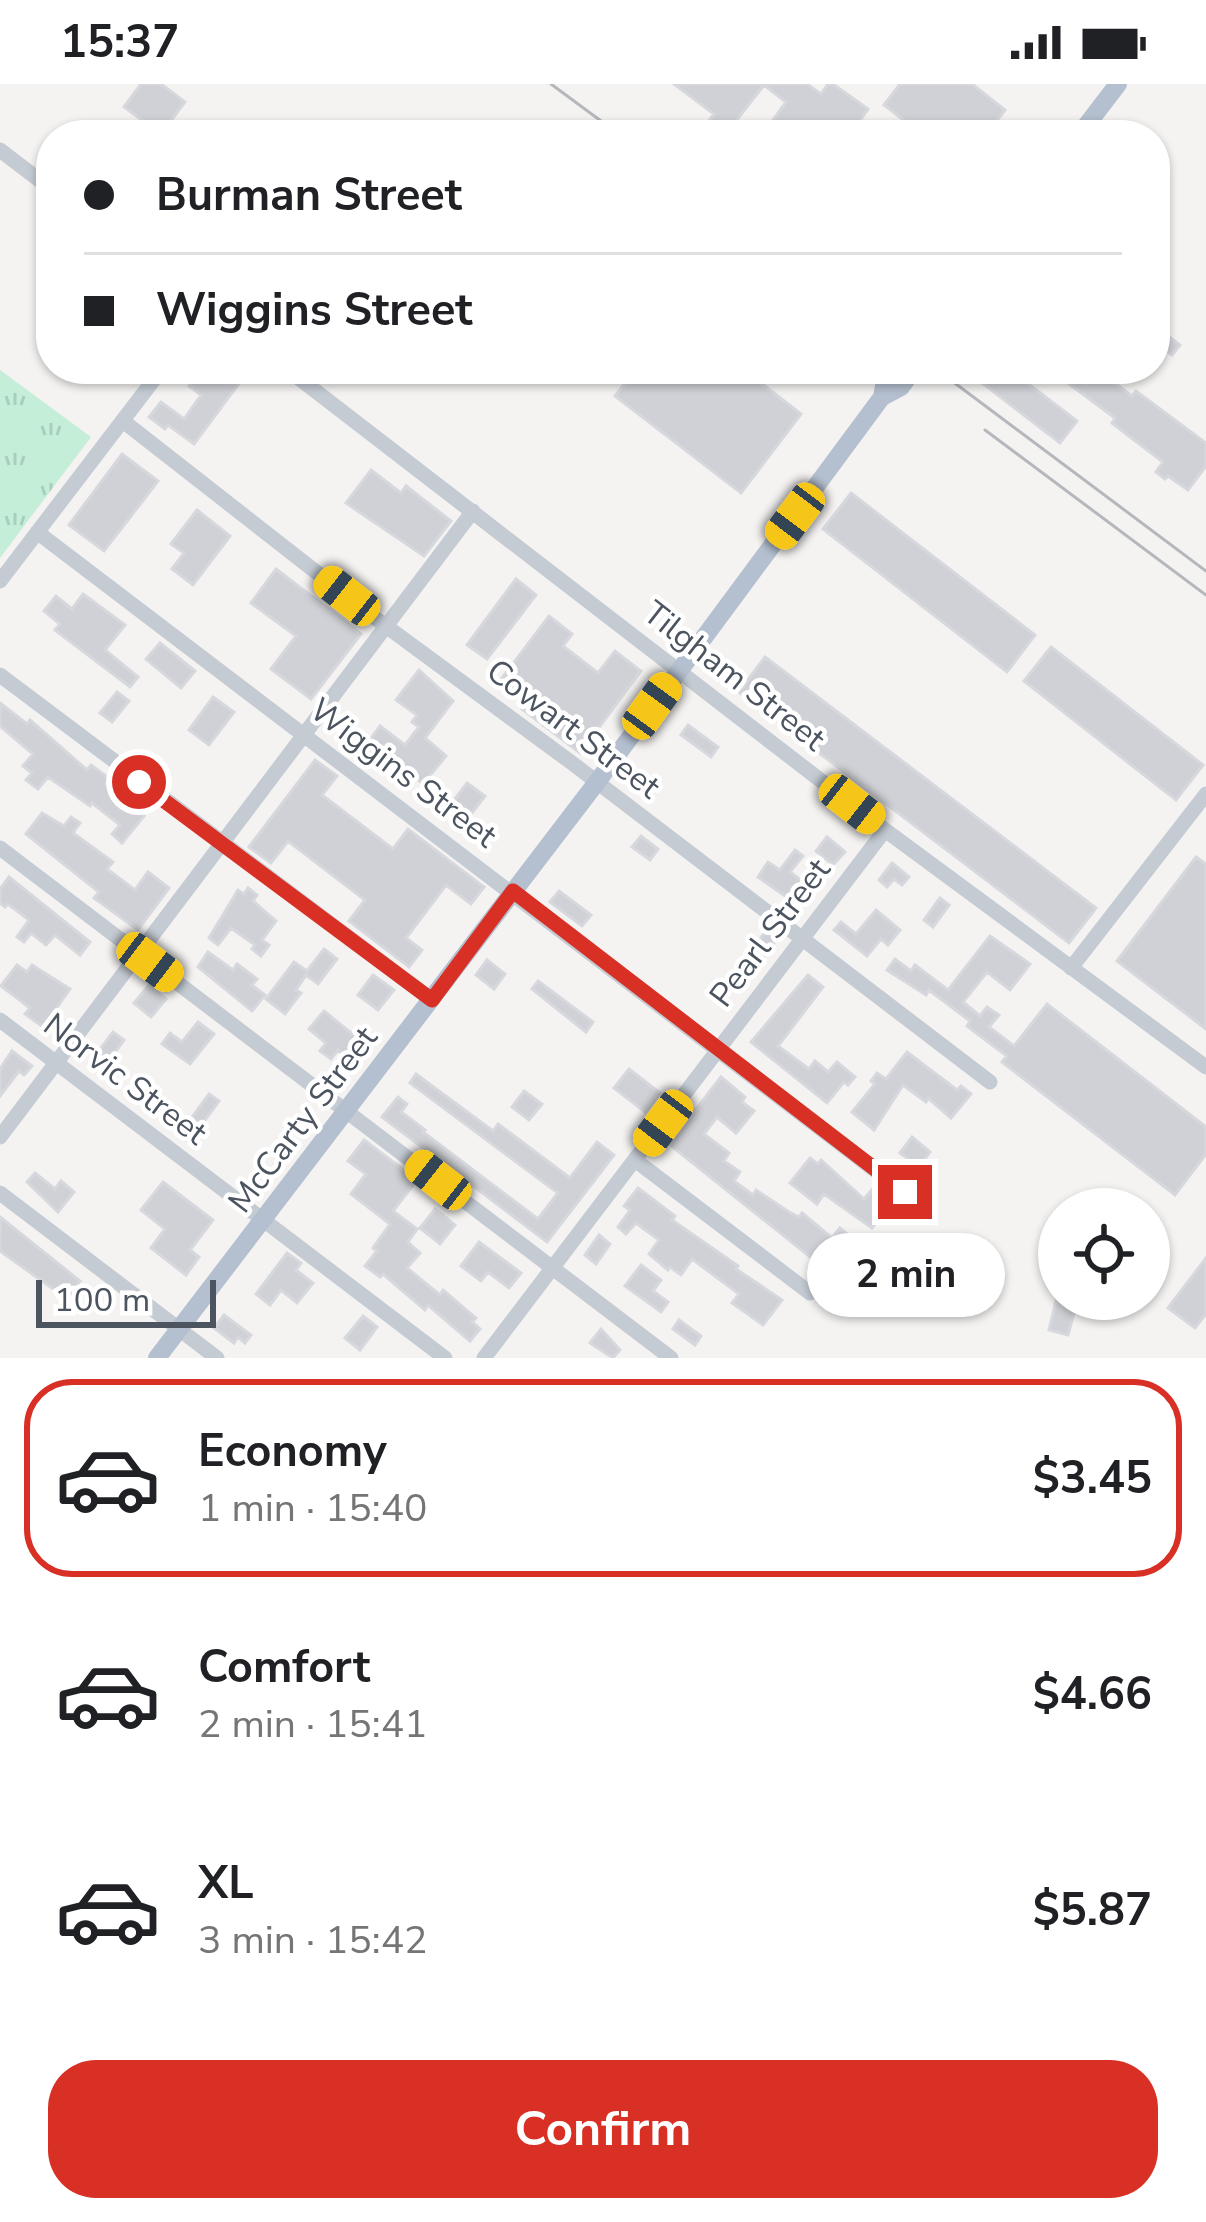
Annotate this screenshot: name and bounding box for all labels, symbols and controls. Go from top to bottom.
text: 15:37 [60,12,179,73]
text: Burman Street [156,165,462,226]
text: Wiggins Street [156,280,473,341]
car [759,476,831,556]
car [308,560,386,632]
street label: Tilgham Street [634,591,835,762]
street label: Cowart Street [477,649,670,810]
car [616,666,688,746]
street label: Wiggins Street [300,688,506,859]
route start [112,755,166,809]
car [813,768,891,840]
street label: Pearl Street [699,849,841,1016]
car [110,926,190,998]
street label: Norvic Street [34,1003,216,1156]
street label: McCarty Street [218,1017,388,1222]
car [627,1083,699,1163]
car [399,1144,477,1216]
route end [878,1165,932,1219]
map controls [1038,1188,1170,1320]
button: locate [1038,1188,1170,1320]
callout: 2 min [806,1234,1004,1318]
text: 2 min [856,1248,956,1301]
scale bar [36,1274,216,1327]
text: 100 m [54,1278,150,1323]
text: Economy [198,1421,387,1482]
icon: car [54,1424,162,1532]
text: $3.45 [1033,1448,1152,1509]
text: 1 min · 15:40 [198,1482,427,1535]
text: Comfort [198,1637,370,1698]
icon: car [54,1640,162,1748]
text: $4.66 [1033,1664,1152,1725]
text: 2 min · 15:41 [198,1698,427,1751]
text: XL [198,1853,254,1914]
icon: car [54,1856,162,1964]
text: $5.87 [1033,1880,1152,1941]
text: 3 min · 15:42 [198,1914,427,1967]
button: Confirm [48,2060,1158,2198]

